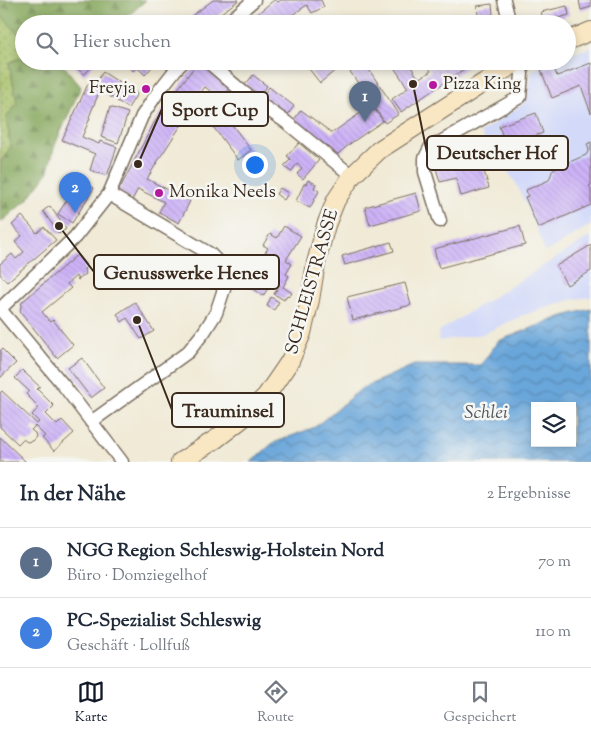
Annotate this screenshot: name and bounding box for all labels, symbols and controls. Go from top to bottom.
search box [15,15,576,70]
icon: search [33,29,61,57]
text: Hier suchen [73,29,171,56]
place label: Pizza King [443,72,521,98]
place label: Freyja [89,76,136,102]
marker: Pizza King [427,79,439,91]
pin: 1 [349,81,381,122]
marker: Freyja [140,83,152,95]
callout: Sport Cup [162,92,268,126]
text: Sport Cup [172,98,259,125]
callout: Deutscher Hof [427,136,568,170]
text: Deutscher Hof [437,141,559,168]
your location [242,152,268,178]
pin: 2 [59,172,91,213]
place label: Monika Neels [169,180,276,206]
marker: Monika Neels [153,187,165,199]
street label: SCHLEISTRASSE [280,206,346,358]
callout: Genusswerke Henes [94,255,279,289]
text: Genusswerke Henes [104,261,269,288]
callout: Trauminsel [172,393,284,427]
text: Trauminsel [182,399,275,426]
water label: Schlei [464,400,508,427]
map controls [531,402,576,447]
button: layers [531,402,576,447]
text: In der Nähe [20,480,126,510]
text: 2 Ergebnisse [487,483,571,506]
text: NGG Region Schleswig-Holstein Nord [67,538,384,565]
text: 1 [33,551,39,574]
text: 70 m [538,551,571,574]
text: Büro · Domziegelhof [67,565,208,588]
text: PC-Spezialist Schleswig [67,608,261,635]
text: 2 [32,621,40,644]
text: 110 m [535,621,571,644]
text: Geschäft · Lollfuß [67,635,190,658]
tab: Karte [75,678,108,728]
tab: Route [257,678,294,728]
tab: Gespeichert [444,678,516,728]

